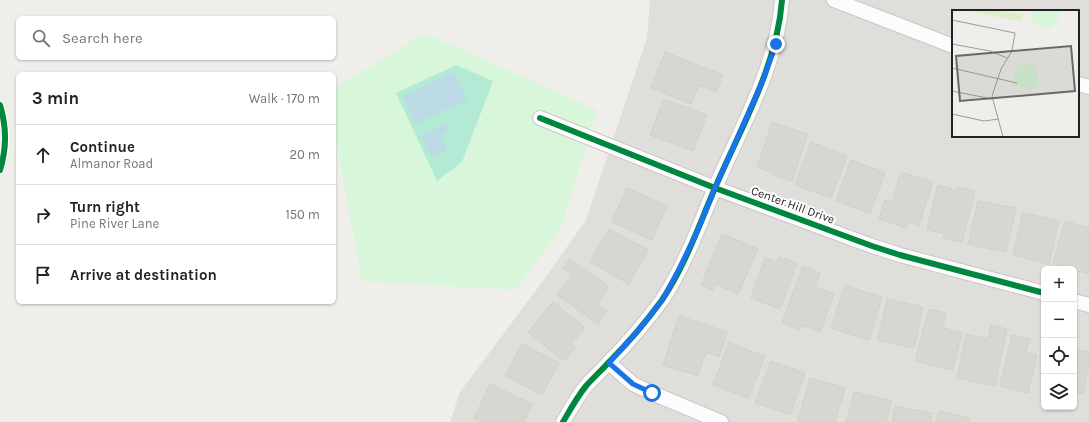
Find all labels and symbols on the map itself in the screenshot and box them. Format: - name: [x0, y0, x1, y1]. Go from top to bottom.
- inset map: [952, 10, 1079, 137]
- route end: [767, 35, 785, 53]
- street label: Center Hill Drive: [749, 183, 837, 227]
- route start: [643, 384, 661, 402]

